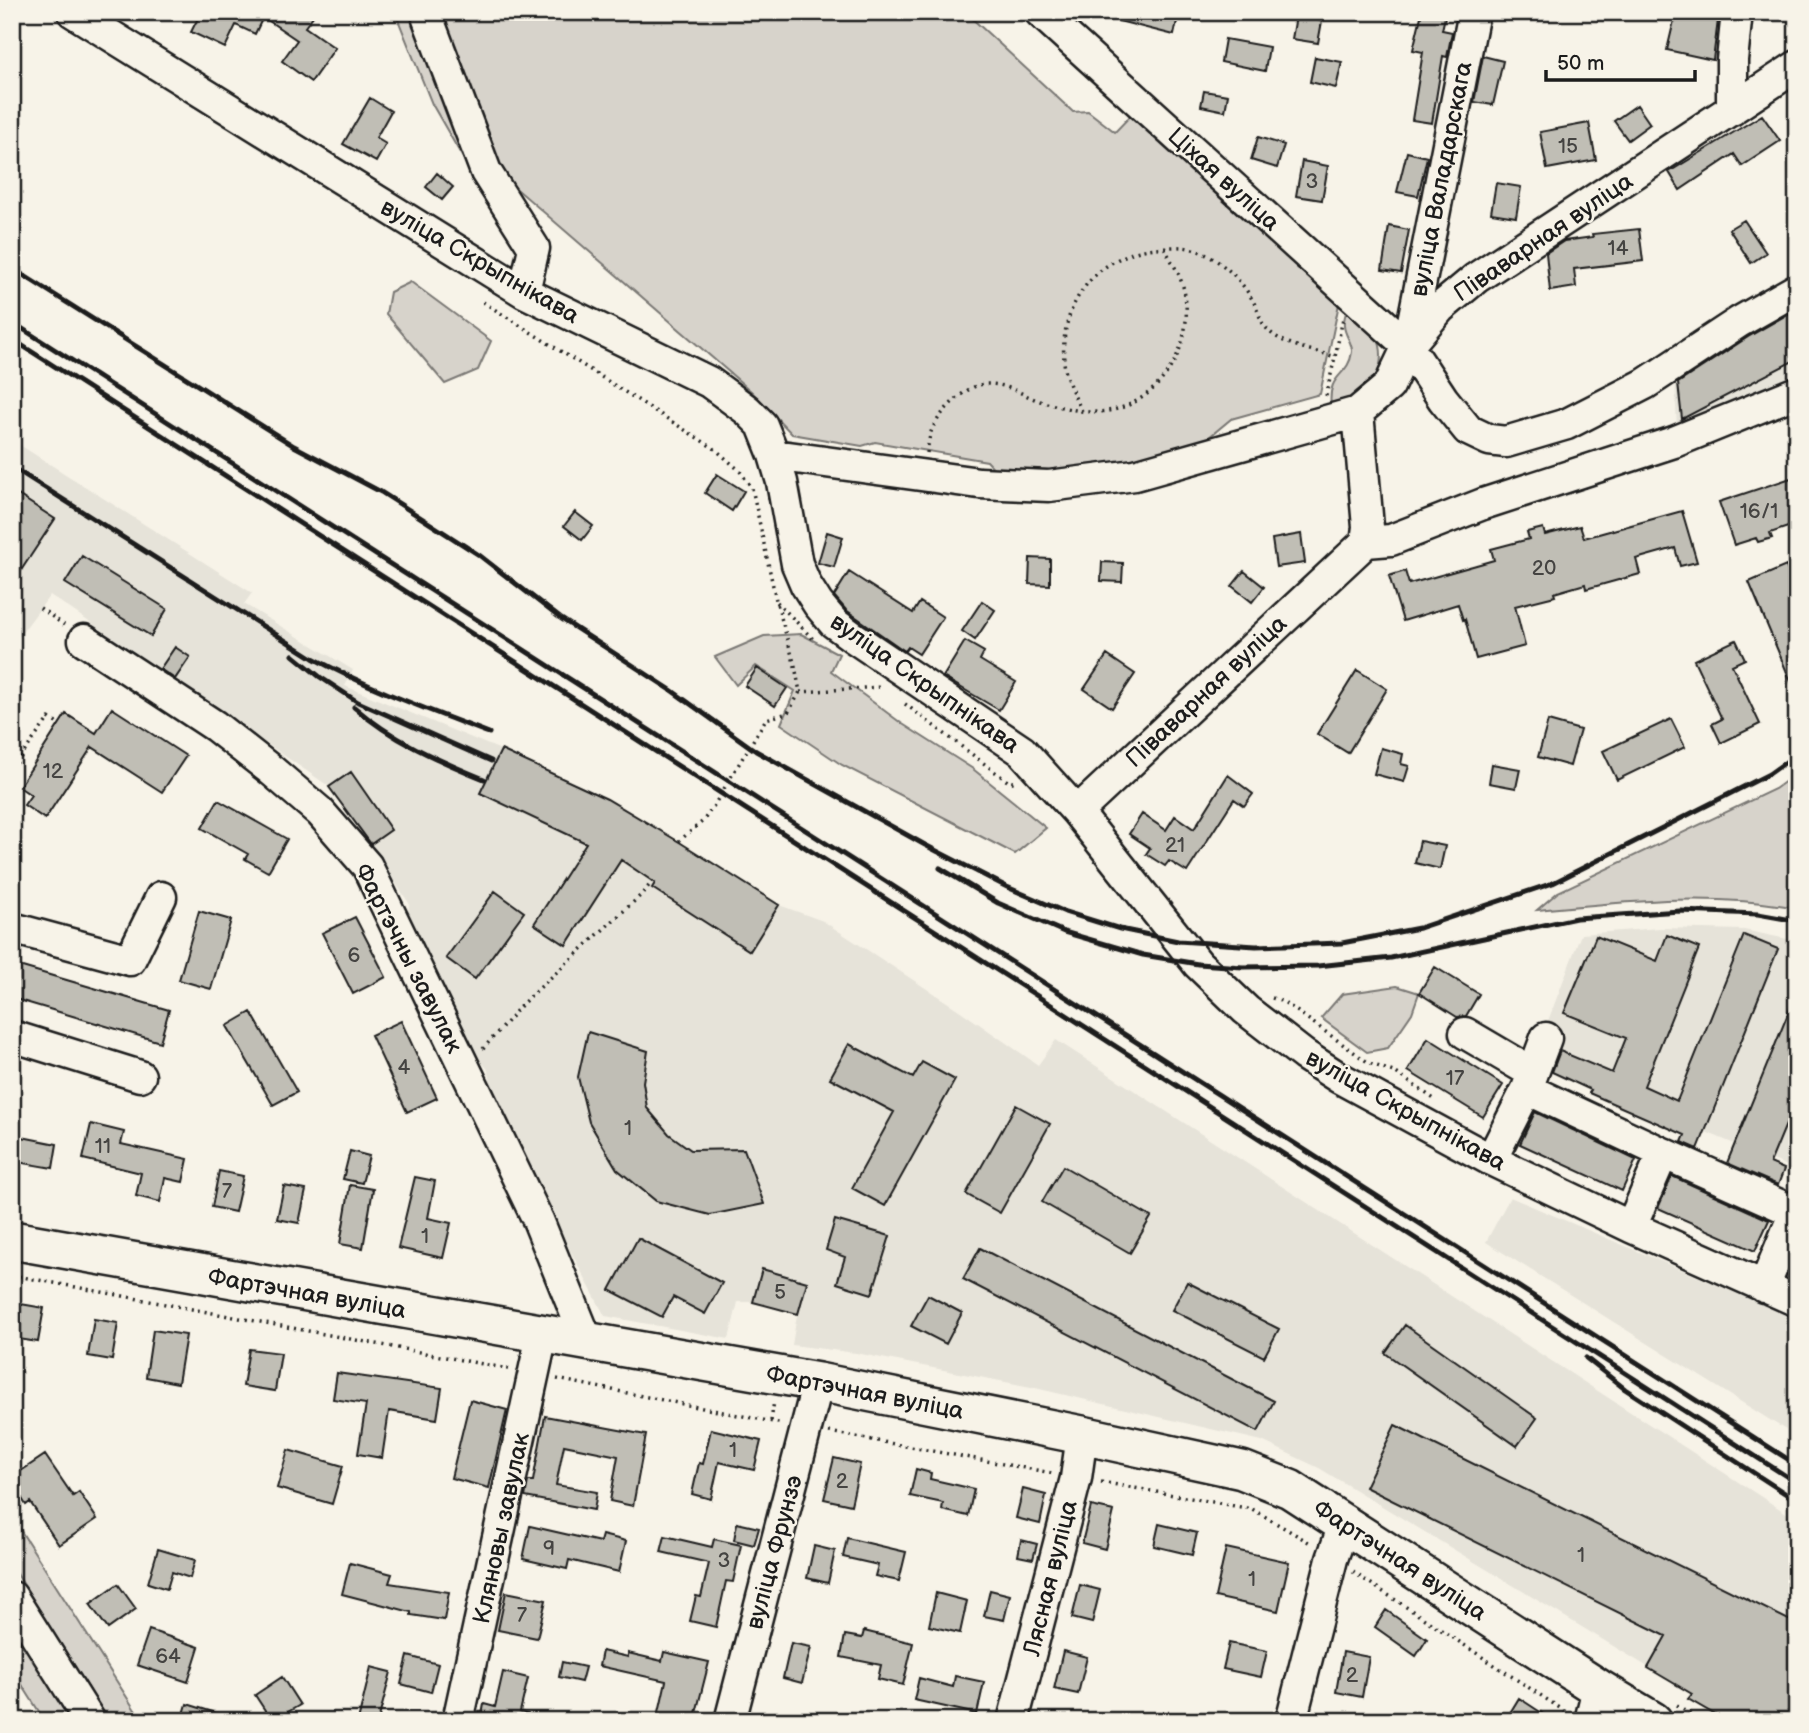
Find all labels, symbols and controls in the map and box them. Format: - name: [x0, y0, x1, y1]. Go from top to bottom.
- scale bar: [1546, 38, 1695, 82]
- text: 50 m: [1557, 51, 1604, 76]
- street label: вуліца Валадарскага: [1404, 59, 1479, 299]
- street label: Ціхая вуліца: [1162, 122, 1286, 237]
- house number: 15: [1558, 134, 1578, 159]
- street label: Піваварная вуліца: [1448, 167, 1638, 308]
- house number: 3: [1306, 169, 1318, 194]
- street label: вуліца Скрыпнікава: [375, 193, 584, 330]
- house number: 14: [1608, 236, 1629, 261]
- house number: 16/1: [1740, 499, 1778, 524]
- house number: 20: [1532, 556, 1556, 581]
- street label: вуліца Скрыпнікава: [824, 607, 1025, 760]
- street label: Піваварная вуліца: [1120, 609, 1293, 774]
- house number: 12: [43, 759, 64, 784]
- house number: 21: [1165, 833, 1185, 858]
- street label: Фартэчны завулак: [348, 859, 469, 1058]
- house number: 6: [348, 943, 361, 968]
- street label: вуліца Скрыпнікава: [1301, 1043, 1511, 1178]
- house number: 4: [398, 1055, 411, 1080]
- house number: 17: [1446, 1066, 1465, 1091]
- house number: 1: [624, 1116, 632, 1141]
- house number: 11: [95, 1134, 111, 1159]
- house number: 7: [222, 1179, 233, 1204]
- house number: 1: [421, 1224, 429, 1249]
- street label: Фартэчная вуліца: [206, 1262, 408, 1325]
- house number: 5: [774, 1280, 786, 1305]
- street label: Фартэчная вуліца: [764, 1359, 966, 1426]
- street label: Кляновы завулак: [467, 1430, 536, 1626]
- house number: 1: [729, 1438, 737, 1463]
- house number: 2: [836, 1469, 849, 1494]
- street label: вуліца Фрунзэ: [740, 1472, 809, 1632]
- street label: Фартэчная вуліца: [1308, 1494, 1492, 1627]
- street label: Лясная вуліца: [1017, 1497, 1084, 1660]
- house number: 9: [543, 1536, 555, 1561]
- house number: 1: [1577, 1543, 1585, 1568]
- house number: 3: [718, 1548, 730, 1573]
- house number: 1: [1248, 1567, 1256, 1592]
- house number: 7: [517, 1603, 528, 1628]
- house number: 64: [155, 1644, 181, 1669]
- house number: 2: [1346, 1663, 1359, 1688]

